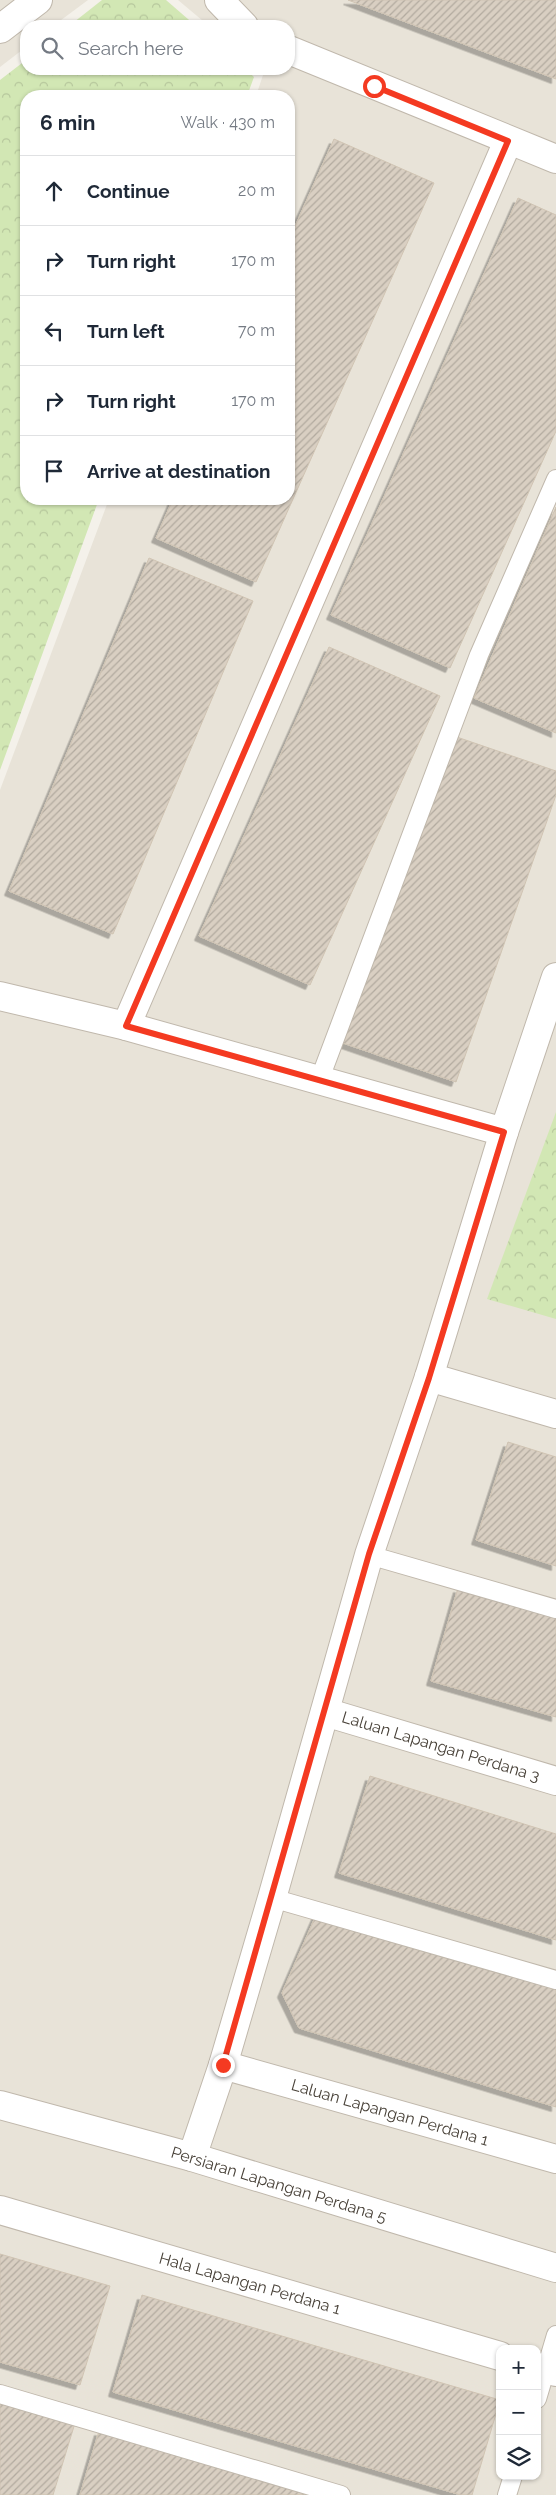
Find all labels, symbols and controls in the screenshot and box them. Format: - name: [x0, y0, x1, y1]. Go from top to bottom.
- search box: [20, 20, 295, 75]
- icon: search: [38, 34, 66, 62]
- text: Search here: [78, 37, 184, 59]
- route start: [363, 75, 386, 98]
- text: 6 min: [40, 110, 95, 135]
- text: Walk · 430 m: [181, 113, 275, 132]
- icon: ahead: [40, 177, 68, 205]
- text: Continue: [87, 180, 170, 202]
- text: 20 m: [238, 181, 275, 200]
- icon: right: [40, 247, 68, 275]
- text: Turn right: [87, 250, 176, 272]
- text: 170 m: [231, 251, 275, 270]
- icon: left: [40, 317, 68, 345]
- text: Turn left: [87, 320, 164, 342]
- text: 70 m: [238, 321, 275, 340]
- icon: right: [40, 387, 68, 415]
- text: Turn right: [87, 390, 176, 412]
- text: 170 m: [231, 391, 275, 410]
- icon: arrive: [40, 457, 68, 485]
- text: Arrive at destination: [87, 460, 271, 482]
- street label: Laluan Lapangan Perdana 3: [340, 1707, 542, 1786]
- route end: [212, 2054, 235, 2077]
- street label: Laluan Lapangan Perdana 1: [289, 2075, 491, 2150]
- street label: Persiaran Lapangan Perdana 5: [169, 2143, 389, 2226]
- street label: Hala Lapangan Perdana 1: [157, 2248, 343, 2319]
- map controls: [496, 2345, 541, 2480]
- button: +: [496, 2345, 541, 2390]
- button: −: [496, 2390, 541, 2435]
- button: layers: [496, 2435, 541, 2480]

